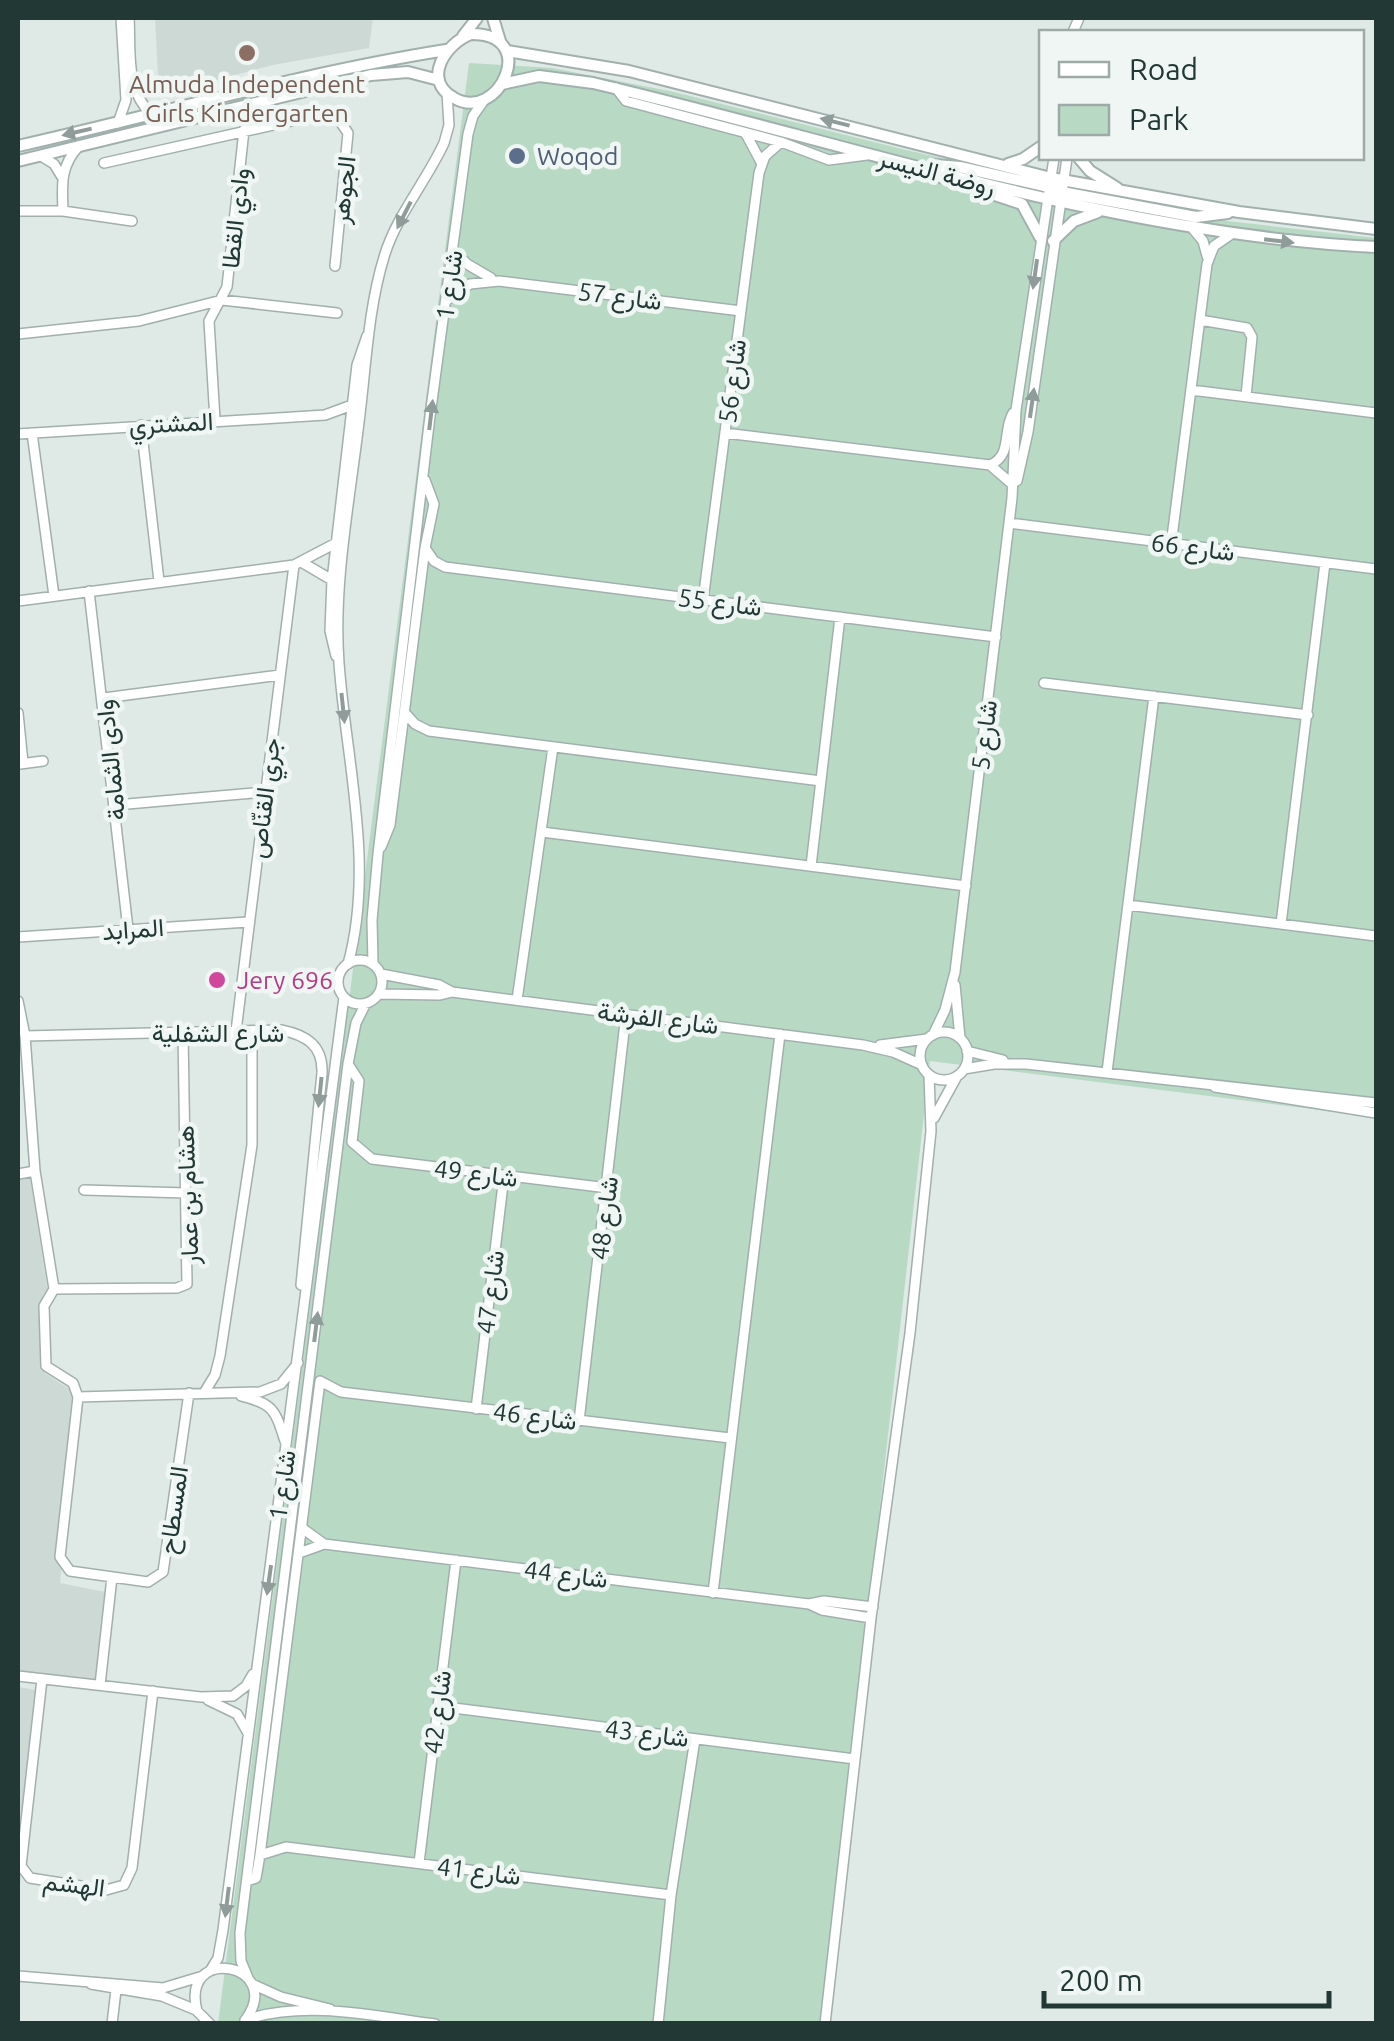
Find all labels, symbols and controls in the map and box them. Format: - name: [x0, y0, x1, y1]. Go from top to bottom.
- legend: [1039, 30, 1364, 160]
- marker: Almuda Independent Girls Kindergarten: [236, 42, 258, 64]
- text: Road: [1129, 52, 1198, 86]
- place label: Almuda Independent Girls Kindergarten: [129, 70, 365, 127]
- text: Park: [1129, 102, 1189, 136]
- one-way arrow: [819, 114, 850, 129]
- one-way arrow: [62, 125, 93, 140]
- place label: Woqod: [537, 142, 618, 170]
- street label: روضة النيسر: [874, 143, 999, 203]
- marker: Woqod: [506, 145, 528, 167]
- street label: الجوهر: [325, 155, 362, 227]
- street label: وادي القطا: [216, 166, 261, 270]
- one-way arrow: [395, 201, 412, 230]
- one-way arrow: [1264, 233, 1296, 249]
- street label: شارع 1: [430, 248, 471, 322]
- one-way arrow: [1027, 259, 1043, 291]
- street label: شارع 57: [576, 277, 664, 318]
- street label: شارع 56: [713, 337, 754, 425]
- one-way arrow: [1024, 386, 1040, 418]
- one-way arrow: [423, 399, 439, 430]
- street label: المشتري: [128, 407, 214, 446]
- street label: شارع 66: [1149, 528, 1237, 569]
- street label: شارع 55: [676, 583, 764, 624]
- one-way arrow: [335, 692, 351, 724]
- street label: وادى الثمامة: [90, 698, 132, 822]
- street label: شارع 5: [966, 698, 1005, 772]
- street label: جري القنّاص: [243, 736, 292, 861]
- street label: المرابد: [101, 913, 165, 947]
- place label: Jery 696: [237, 966, 333, 994]
- marker: Jery 696: [206, 969, 228, 991]
- street label: شارع الفرشة: [595, 997, 720, 1042]
- street label: شارع الشفلية: [152, 1019, 284, 1050]
- one-way arrow: [312, 1077, 328, 1109]
- street label: هشام بن عمار: [171, 1125, 206, 1266]
- street label: شارع 49: [432, 1154, 520, 1195]
- street label: شارع 48: [585, 1174, 626, 1262]
- street label: شارع 47: [471, 1248, 512, 1336]
- one-way arrow: [308, 1311, 324, 1343]
- street label: شارع 46: [491, 1397, 579, 1438]
- street label: شارع 1: [263, 1448, 304, 1522]
- street label: المسطاح: [153, 1464, 196, 1556]
- street label: شارع 44: [522, 1555, 610, 1596]
- one-way arrow: [261, 1564, 277, 1596]
- street label: شارع 42: [418, 1668, 459, 1756]
- street label: شارع 43: [603, 1714, 691, 1755]
- street label: شارع 41: [435, 1852, 523, 1893]
- street label: الهشم: [41, 1866, 107, 1905]
- one-way arrow: [218, 1886, 234, 1918]
- scale bar: [1044, 1946, 1329, 2008]
- text: 200 m: [1059, 1963, 1143, 1997]

